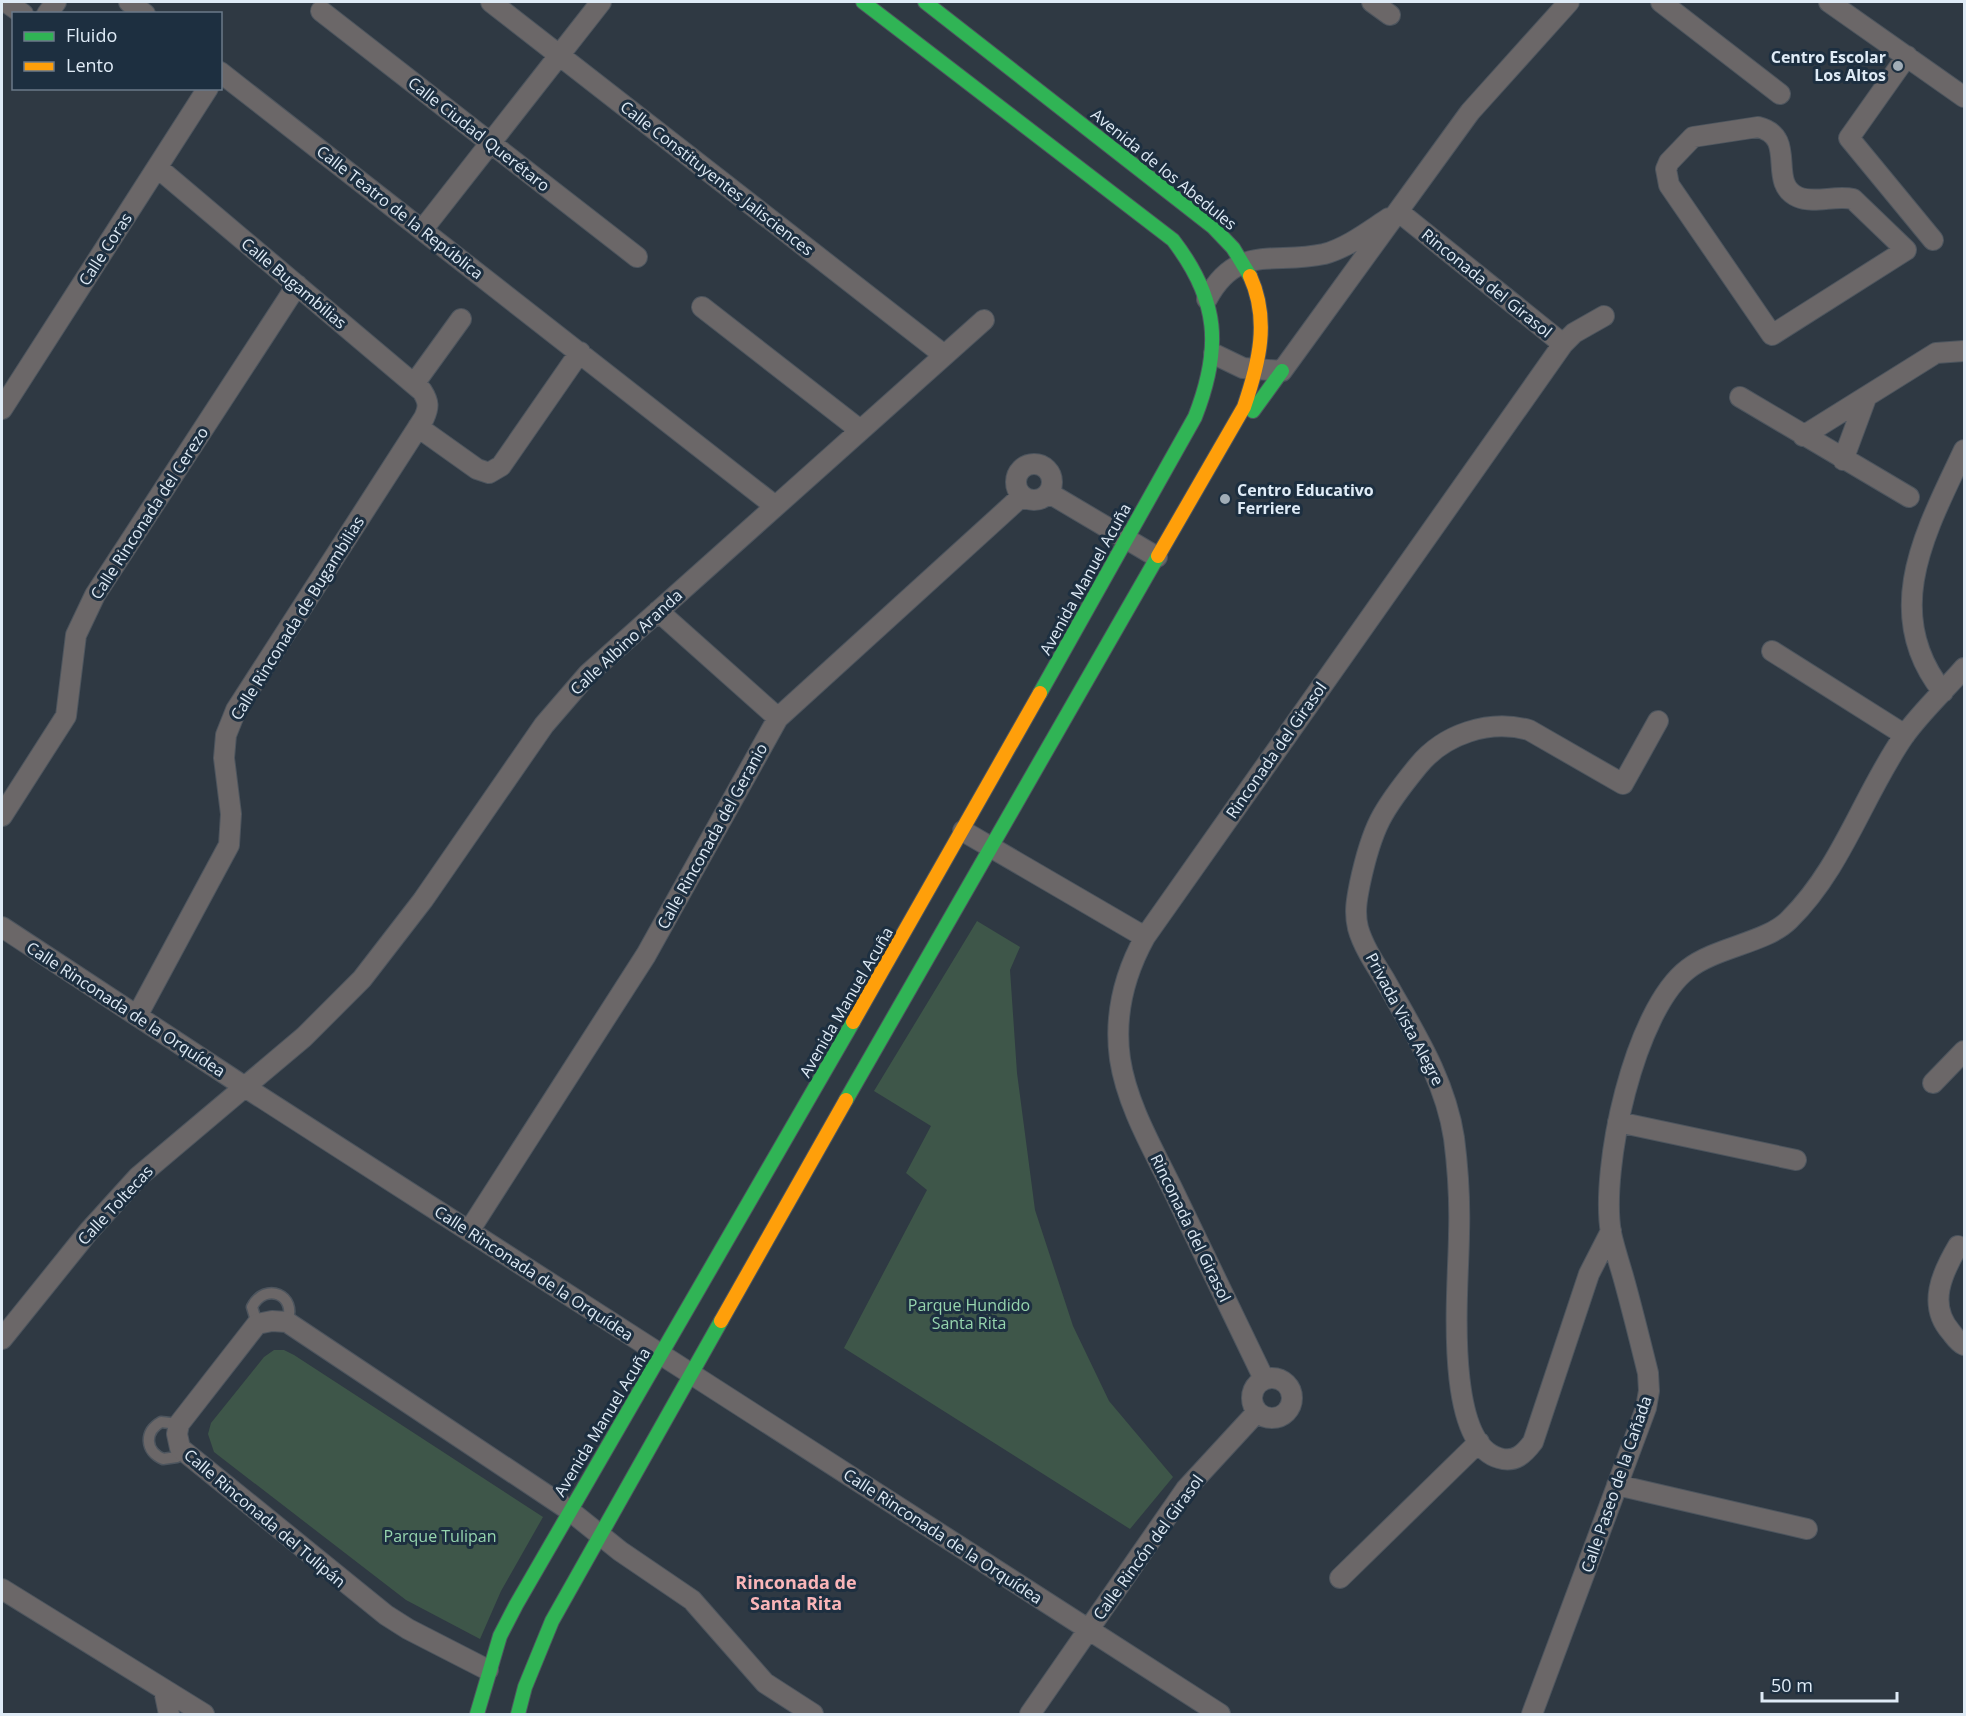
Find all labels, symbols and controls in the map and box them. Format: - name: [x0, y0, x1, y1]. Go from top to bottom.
- legend: [12, 12, 222, 90]
- text: Fluido: [66, 23, 117, 47]
- place label: Centro Escolar Los Altos: [1771, 46, 1886, 86]
- text: Lento: [66, 53, 114, 77]
- marker: Centro Escolar Los Altos: [1891, 59, 1905, 73]
- street label: Calle Ciudad Querétaro: [404, 72, 554, 196]
- street label: Calle Constituyentes Jalisciences: [616, 96, 818, 260]
- street label: Avenida de los Abedules: [1087, 103, 1241, 235]
- street label: Calle Teatro de la República: [312, 140, 488, 284]
- street label: Calle Coras: [73, 208, 137, 290]
- street label: Rinconada del Girasol: [1417, 224, 1557, 342]
- street label: Calle Bugambilias: [237, 232, 351, 334]
- street label: Calle Rinconada del Cerezo: [85, 423, 213, 603]
- place label: Centro Educativo Ferriere: [1237, 479, 1374, 519]
- marker: Centro Educativo Ferriere: [1218, 492, 1232, 506]
- street label: Avenida Manuel Acuña: [1034, 499, 1136, 659]
- street label: Calle Rinconada de Bugambilias: [225, 512, 369, 724]
- street label: Calle Albino Aranda: [565, 584, 687, 700]
- street label: Rinconada del Girasol: [1221, 677, 1331, 823]
- street label: Calle Rinconada del Geranio: [652, 739, 772, 933]
- street label: Avenida Manuel Acuña: [794, 923, 898, 1081]
- street label: Calle Rinconada de la Orquídea: [22, 936, 230, 1082]
- street label: Privada Vista Alegre: [1361, 949, 1449, 1089]
- street label: Rinconada del Girasol: [1146, 1150, 1236, 1306]
- street label: Calle Toltecas: [72, 1160, 158, 1250]
- street label: Calle Rinconada de la Orquídea: [430, 1200, 638, 1346]
- park label: Parque Hundido Santa Rita: [908, 1294, 1030, 1334]
- street label: Avenida Manuel Acuña: [549, 1343, 655, 1501]
- street label: Calle Paseo de la Cañada: [1575, 1393, 1657, 1575]
- street label: Calle Rinconada del Tulipán: [179, 1444, 351, 1592]
- street label: Calle Rinconada de la Orquídea: [839, 1463, 1047, 1609]
- street label: Calle Rincón del Girasol: [1088, 1470, 1208, 1624]
- park label: Parque Tulipan: [384, 1525, 497, 1547]
- district label: Rinconada de Santa Rita: [735, 1570, 857, 1615]
- scale bar: [1762, 1665, 1897, 1703]
- text: 50 m: [1771, 1673, 1813, 1697]

